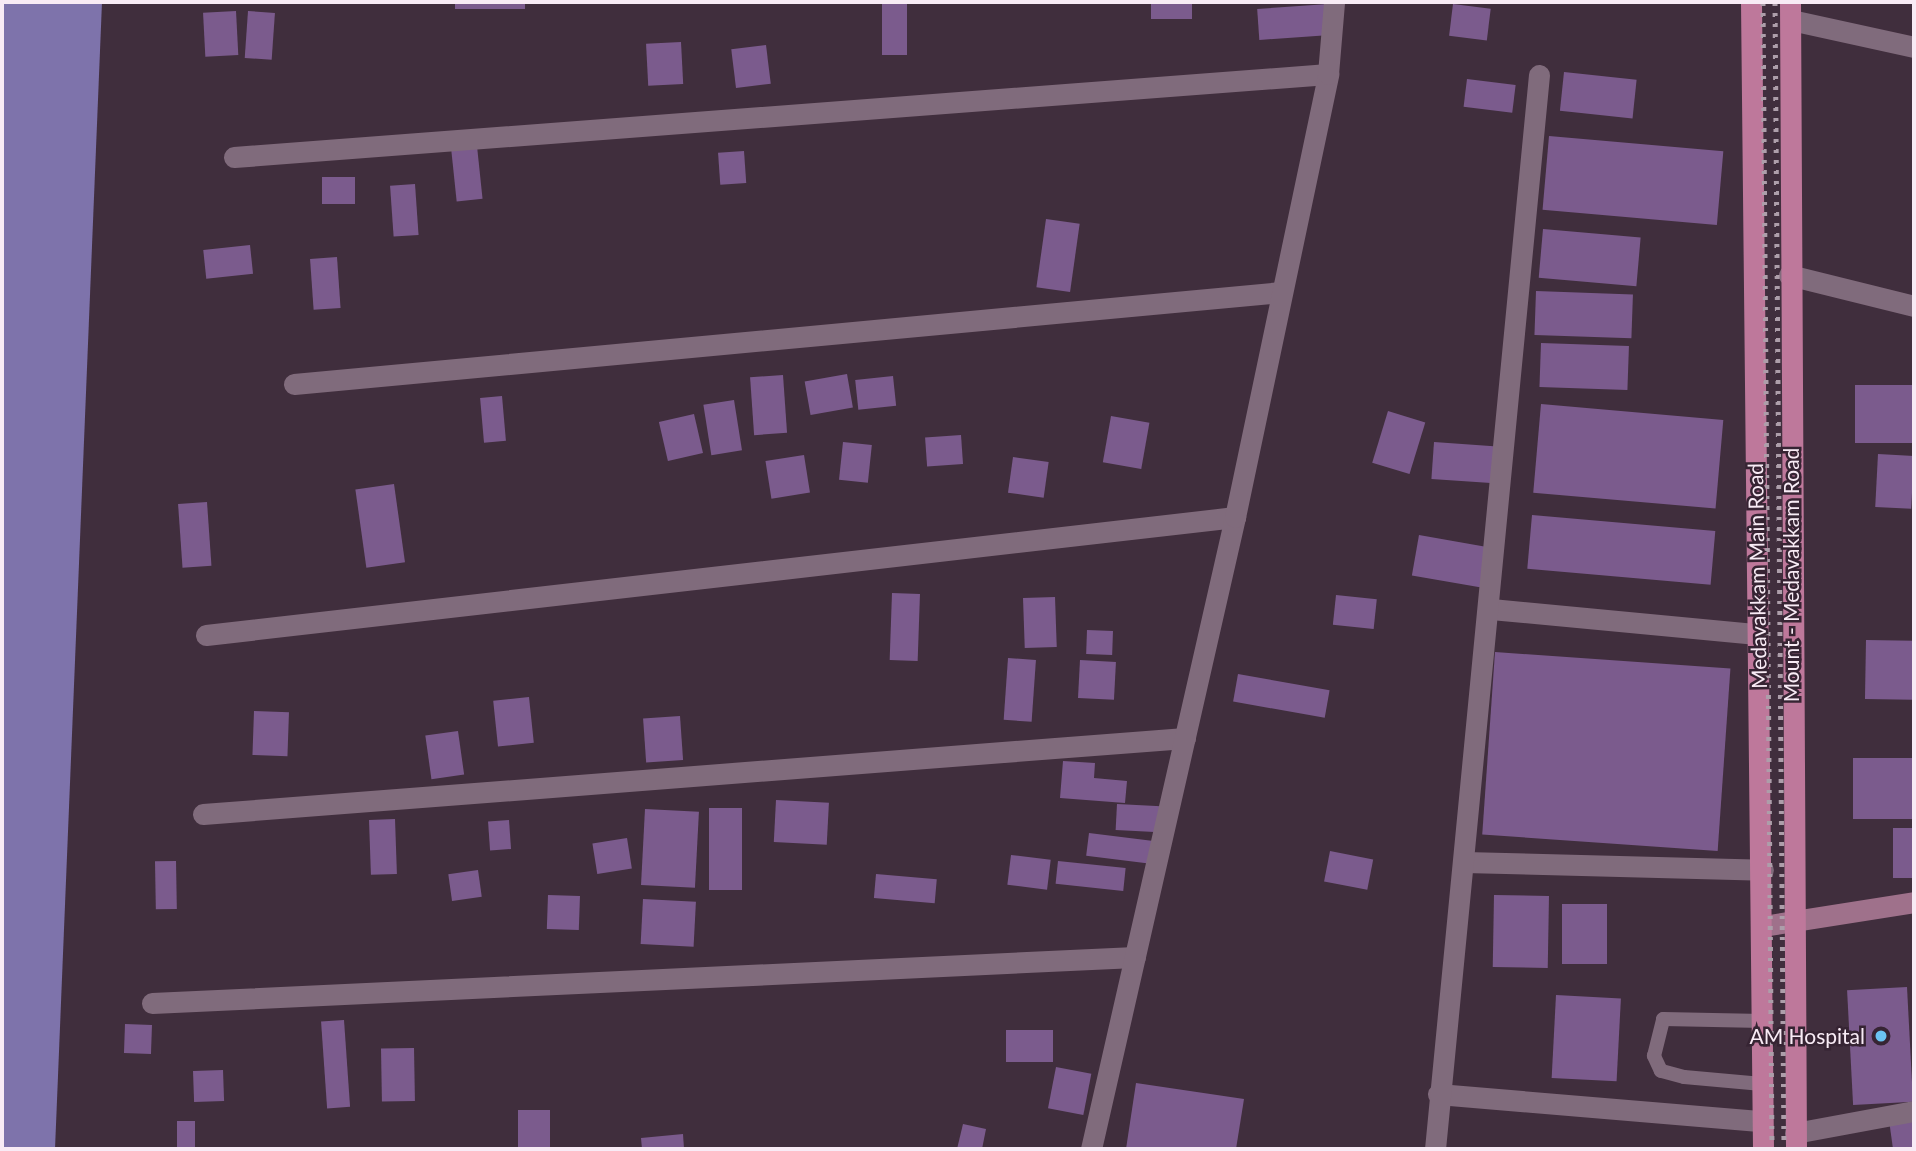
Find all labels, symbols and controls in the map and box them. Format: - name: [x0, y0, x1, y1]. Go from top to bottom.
- street label: Mount - Medavakkam Road: [1778, 448, 1804, 702]
- street label: Medavakkam Main Road: [1742, 463, 1772, 689]
- place label: AM Hospital: [1749, 1023, 1865, 1049]
- marker: AM Hospital: [1871, 1026, 1891, 1046]

